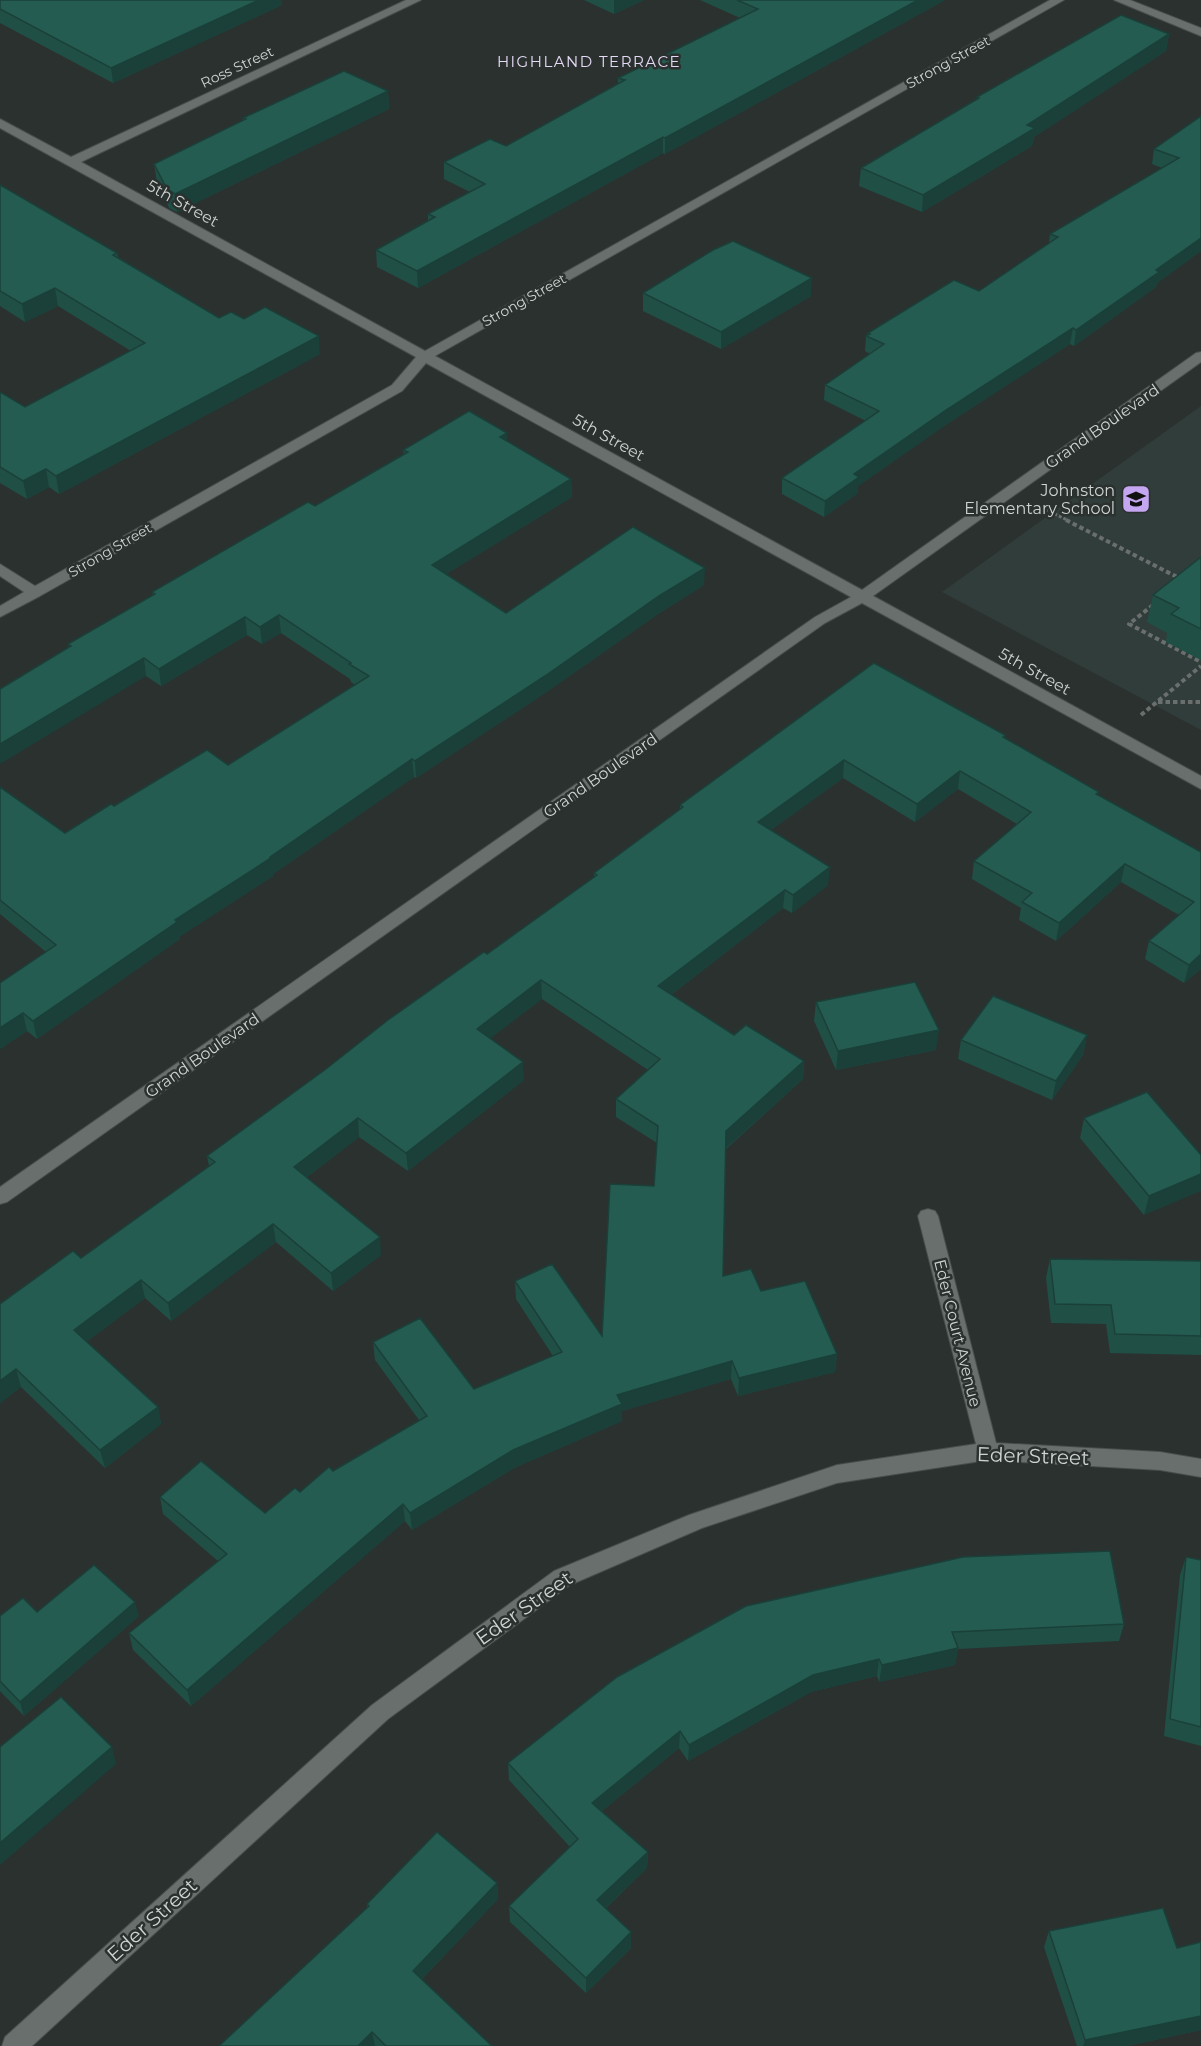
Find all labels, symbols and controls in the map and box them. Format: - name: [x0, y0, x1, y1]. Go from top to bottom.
- street label: Strong Street: [903, 31, 994, 93]
- street label: Ross Street: [198, 42, 277, 92]
- district label: HIGHLAND TERRACE: [497, 52, 681, 71]
- street label: 5th Street: [144, 176, 222, 231]
- street label: Strong Street: [479, 269, 570, 331]
- street label: Grand Boulevard: [1042, 380, 1163, 473]
- street label: 5th Street: [570, 410, 648, 465]
- place label: Johnston Elementary School: [964, 481, 1115, 518]
- school or university icon: Johnston Elementary School: [1120, 483, 1152, 515]
- street label: Strong Street: [65, 519, 155, 581]
- street label: 5th Street: [996, 644, 1074, 699]
- street label: Grand Boulevard: [540, 729, 661, 822]
- street label: Grand Boulevard: [142, 1009, 263, 1102]
- street label: Eder Court Avenue: [930, 1257, 985, 1409]
- street label: Eder Street: [976, 1442, 1090, 1470]
- street label: Eder Street: [471, 1566, 577, 1650]
- street label: Eder Street: [102, 1873, 202, 1967]

